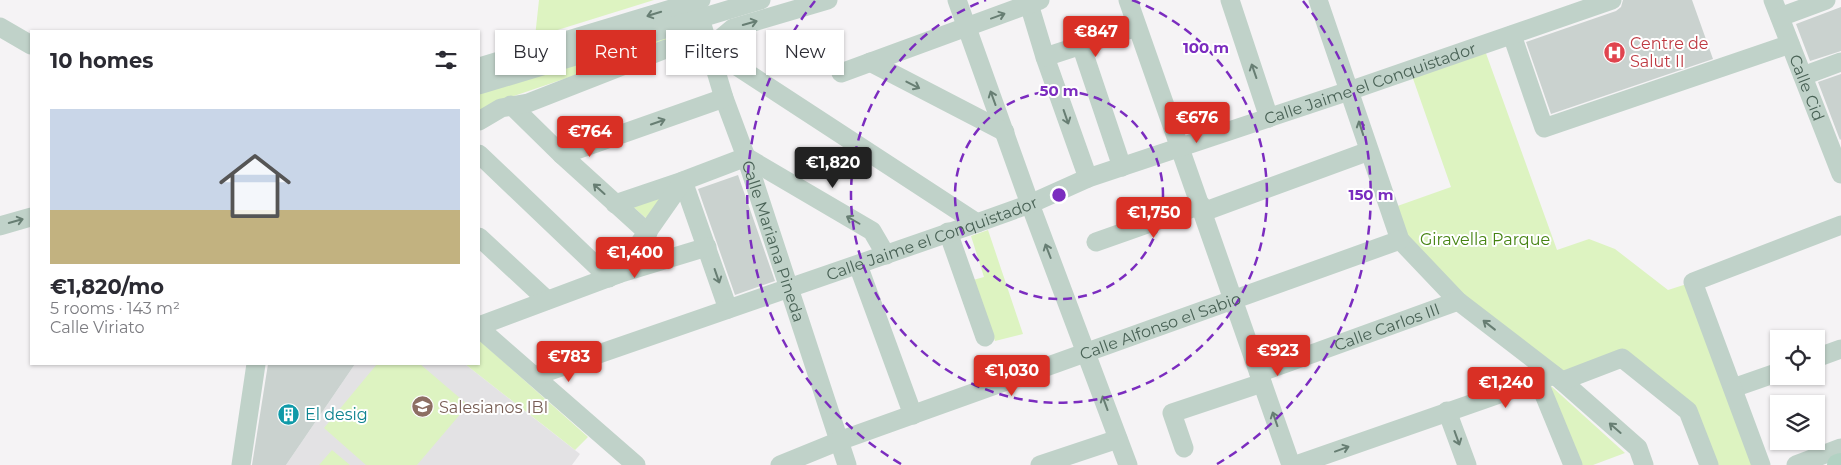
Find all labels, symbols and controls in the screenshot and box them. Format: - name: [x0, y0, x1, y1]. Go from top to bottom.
- one-way arrow: [647, 10, 663, 20]
- one-way arrow: [990, 11, 1005, 20]
- pin: €847: [1066, 15, 1126, 58]
- one-way arrow: [741, 17, 757, 27]
- text: €847: [1074, 22, 1118, 41]
- chip: Buy: [495, 30, 566, 75]
- chip: Rent: [576, 30, 656, 75]
- chip: Filters: [666, 30, 756, 75]
- chip: New: [766, 30, 844, 75]
- place label: Centre de Salut II: [1630, 34, 1709, 71]
- text: 100 m: [1183, 38, 1229, 57]
- street label: Calle Jaime el Conquistador: [1262, 39, 1479, 129]
- hospital icon: Centre de Salut II: [1602, 40, 1626, 64]
- icon: filters: [432, 46, 460, 74]
- text: 10 homes: [50, 48, 153, 73]
- street label: Calle Cid: [1785, 52, 1828, 124]
- one-way arrow: [1249, 64, 1258, 80]
- one-way arrow: [905, 81, 920, 90]
- text: 50 m: [1039, 81, 1079, 100]
- one-way arrow: [988, 91, 997, 106]
- pin: €676: [1167, 102, 1227, 144]
- text: €676: [1176, 108, 1218, 127]
- one-way arrow: [1062, 109, 1071, 124]
- pin: €764: [560, 116, 620, 158]
- one-way arrow: [650, 117, 665, 126]
- one-way arrow: [1356, 121, 1366, 137]
- text: €764: [568, 122, 612, 141]
- icon: home: [210, 141, 300, 231]
- pin: €1,820: [792, 146, 874, 189]
- text: €1,820: [806, 153, 860, 172]
- street label: Calle Mariana Pineda: [738, 158, 808, 325]
- one-way arrow: [592, 183, 605, 195]
- text: 150 m: [1349, 185, 1393, 204]
- centre of rings: [1050, 186, 1068, 204]
- street label: Calle Jaime el Conquistador: [824, 193, 1041, 284]
- pin: €1,750: [1113, 196, 1195, 239]
- text: €1,750: [1127, 203, 1181, 222]
- one-way arrow: [847, 215, 861, 225]
- one-way arrow: [7, 216, 23, 226]
- park label: Giravella Parque: [1420, 230, 1550, 249]
- pin: €1,400: [594, 236, 676, 279]
- text: €1,400: [607, 243, 663, 262]
- one-way arrow: [1043, 243, 1052, 259]
- one-way arrow: [713, 268, 723, 284]
- text: €1,820/mo: [50, 274, 164, 299]
- street label: Calle Alfonso el Sabio: [1077, 289, 1244, 364]
- text: 5 rooms · 143 m²: [50, 299, 180, 318]
- street label: Calle Carlos III: [1332, 299, 1443, 355]
- text: Calle Viriato: [50, 318, 145, 337]
- one-way arrow: [1482, 320, 1496, 330]
- map controls: [1770, 330, 1825, 450]
- button: locate: [1770, 330, 1825, 385]
- pin: €923: [1248, 334, 1308, 377]
- pin: €783: [539, 340, 599, 383]
- text: €923: [1257, 341, 1299, 360]
- text: €783: [548, 347, 590, 366]
- pin: €1,030: [971, 354, 1053, 397]
- text: €1,030: [985, 361, 1039, 380]
- pin: €1,240: [1465, 366, 1547, 409]
- text: €1,240: [1479, 373, 1533, 392]
- school or university icon: Salesianos IBI: [411, 395, 435, 419]
- one-way arrow: [1100, 395, 1109, 411]
- button: layers: [1770, 395, 1825, 450]
- place label: Salesianos IBI: [439, 398, 548, 417]
- building icon: El desig: [277, 402, 301, 426]
- place label: El desig: [305, 405, 368, 424]
- one-way arrow: [1270, 412, 1279, 427]
- one-way arrow: [1608, 422, 1621, 434]
- one-way arrow: [1453, 430, 1462, 445]
- one-way arrow: [1334, 444, 1349, 453]

